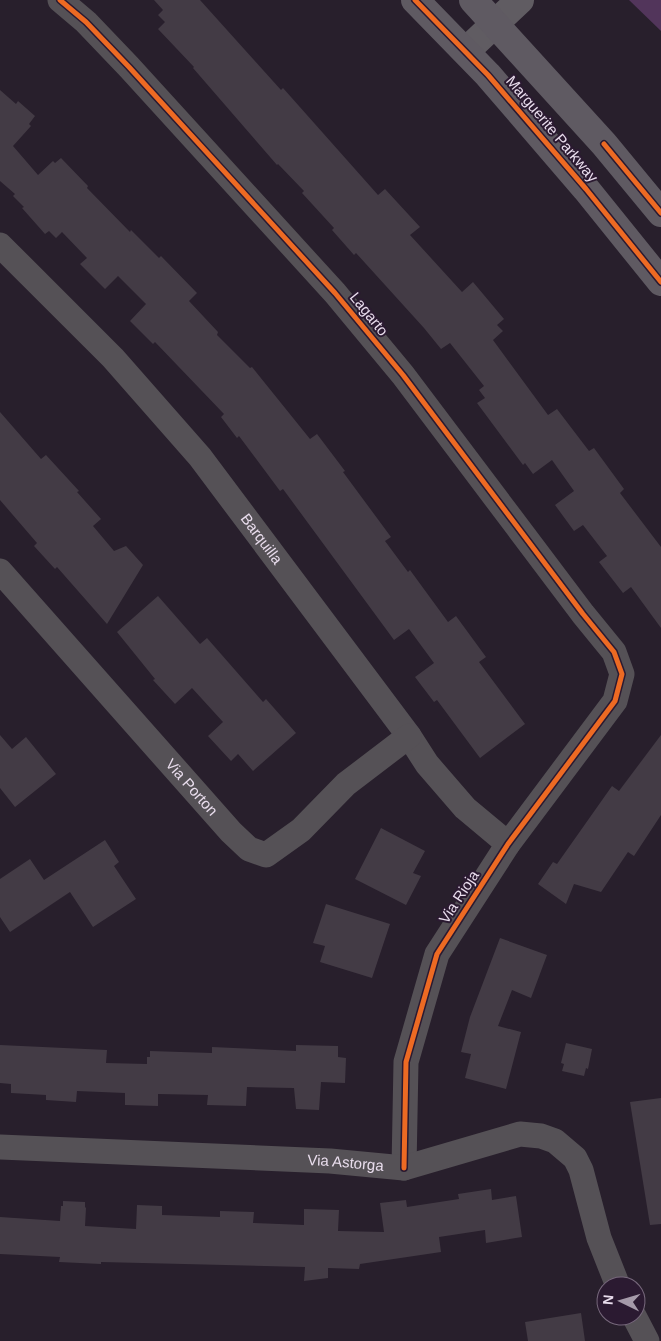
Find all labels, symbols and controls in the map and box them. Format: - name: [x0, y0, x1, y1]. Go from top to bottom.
- street label: Marguerite Parkway: [503, 72, 602, 186]
- street label: Lagarto: [347, 289, 392, 339]
- street label: Barquilla: [237, 510, 287, 568]
- street label: Via Porton: [162, 755, 221, 819]
- street label: Via Rioja: [435, 866, 482, 926]
- street label: Via Astorga: [307, 1151, 385, 1174]
- north arrow: [596, 1276, 646, 1326]
- text: N: [600, 1294, 616, 1306]

